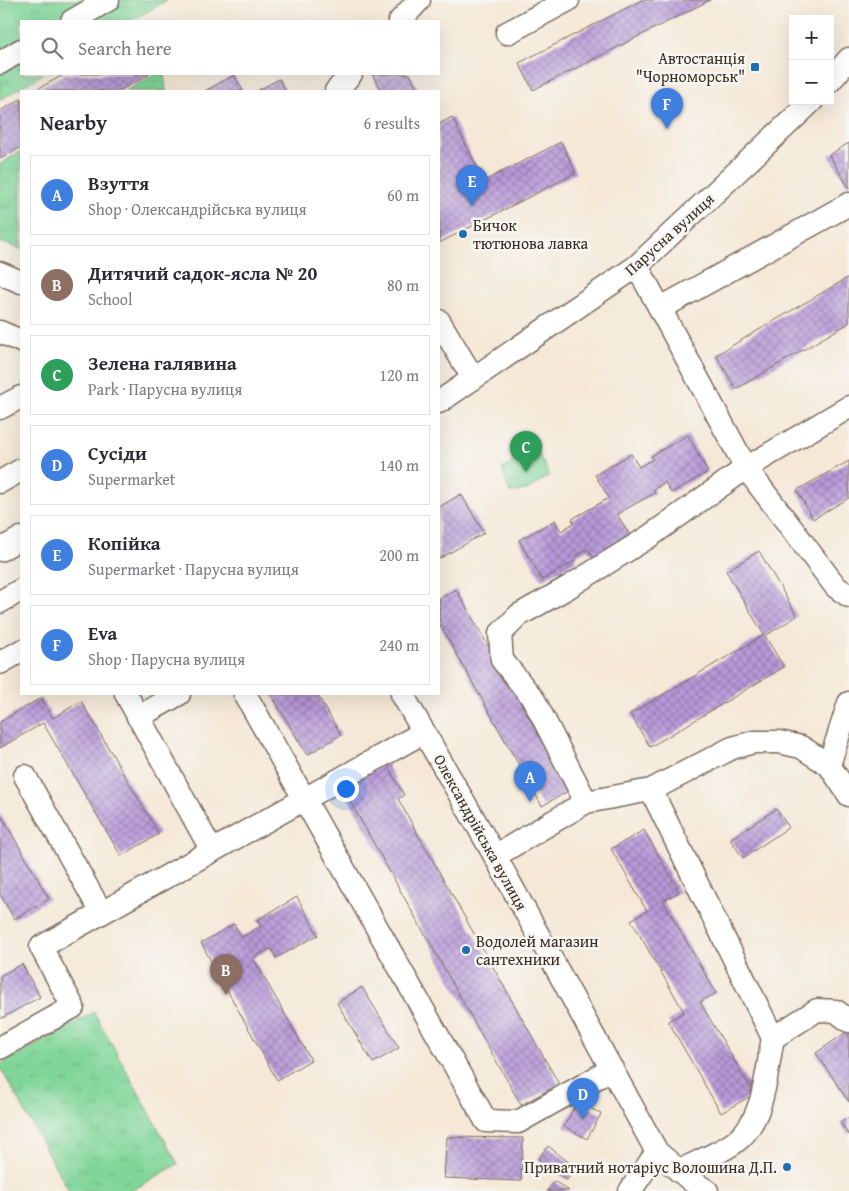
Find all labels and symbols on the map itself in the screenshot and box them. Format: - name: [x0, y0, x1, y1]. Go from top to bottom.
- place label: Автостанція "Чорноморськ": [636, 46, 745, 88]
- marker: Автостанція "Чорноморськ": [749, 61, 761, 73]
- pin: F: [651, 88, 683, 129]
- pin: E: [456, 165, 488, 206]
- street label: Парусна вулиця: [619, 187, 719, 281]
- place label: Бичок тютюнова лавка: [473, 213, 589, 255]
- marker: Бичок тютюнова лавка: [457, 228, 469, 240]
- pin: C: [510, 431, 542, 472]
- street label: Олександрійська вулиця: [428, 749, 534, 915]
- pin: A: [514, 761, 546, 802]
- your location: [333, 776, 359, 802]
- place label: Водолей магазин сантехники: [476, 929, 599, 971]
- marker: Водолей магазин сантехники: [460, 944, 472, 956]
- pin: B: [210, 954, 242, 995]
- pin: D: [567, 1078, 599, 1119]
- place label: Приватний нотаріус Волошина Д.П.: [524, 1155, 777, 1179]
- marker: Приватний нотаріус Волошина Д.П.: [781, 1161, 793, 1173]

